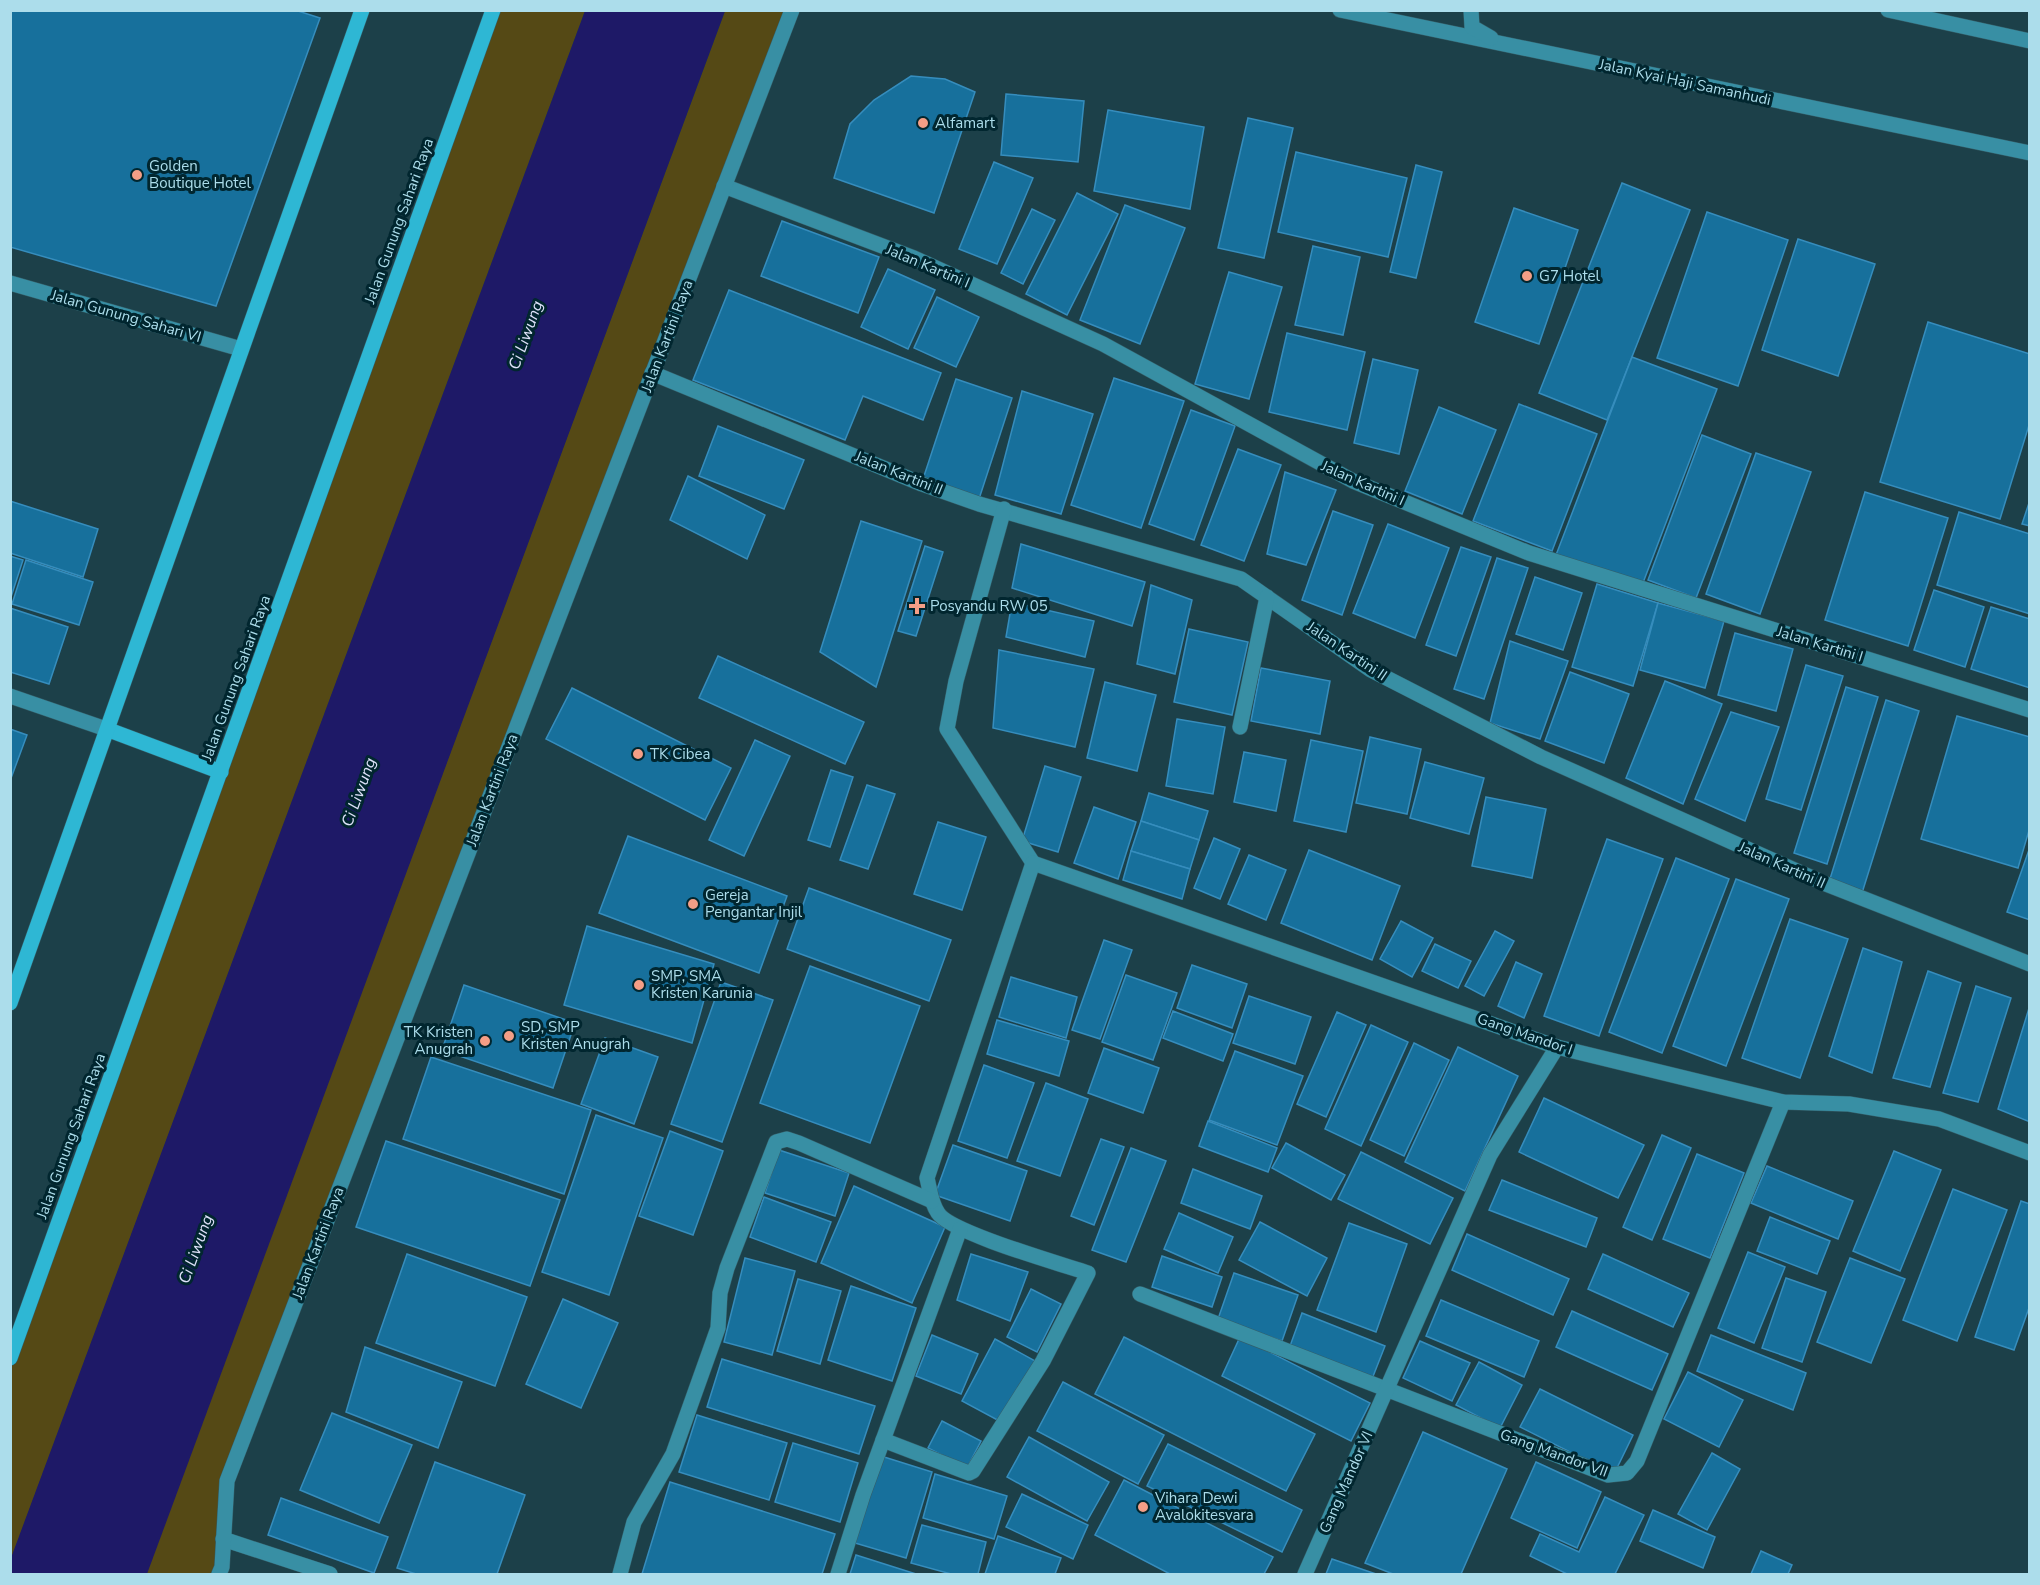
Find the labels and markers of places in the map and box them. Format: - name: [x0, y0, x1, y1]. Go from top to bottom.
- place label: Alfamart: [935, 113, 996, 133]
- marker: Alfamart: [916, 116, 930, 130]
- place label: Golden Boutique Hotel: [149, 156, 251, 193]
- marker: Golden Boutique Hotel: [130, 168, 144, 182]
- place label: G7 Hotel: [1539, 266, 1601, 286]
- marker: G7 Hotel: [1520, 269, 1534, 283]
- place label: Posyandu RW 05: [930, 596, 1048, 616]
- marker: Posyandu RW 05: [908, 597, 926, 615]
- place label: TK Cibea: [650, 744, 711, 764]
- marker: TK Cibea: [631, 747, 645, 761]
- place label: Gereja Pengantar Injil: [705, 885, 803, 922]
- marker: Gereja Pengantar Injil: [686, 897, 700, 911]
- place label: SMP, SMA Kristen Karunia: [651, 966, 753, 1003]
- marker: SMP, SMA Kristen Karunia: [632, 978, 646, 992]
- place label: SD, SMP Kristen Anugrah: [521, 1017, 630, 1054]
- place label: TK Kristen Anugrah: [404, 1022, 473, 1059]
- marker: SD, SMP Kristen Anugrah: [502, 1029, 516, 1043]
- marker: TK Kristen Anugrah: [478, 1034, 492, 1048]
- place label: Vihara Dewi Avalokitesvara: [1154, 1488, 1254, 1525]
- marker: Vihara Dewi Avalokitesvara: [1136, 1500, 1150, 1514]

